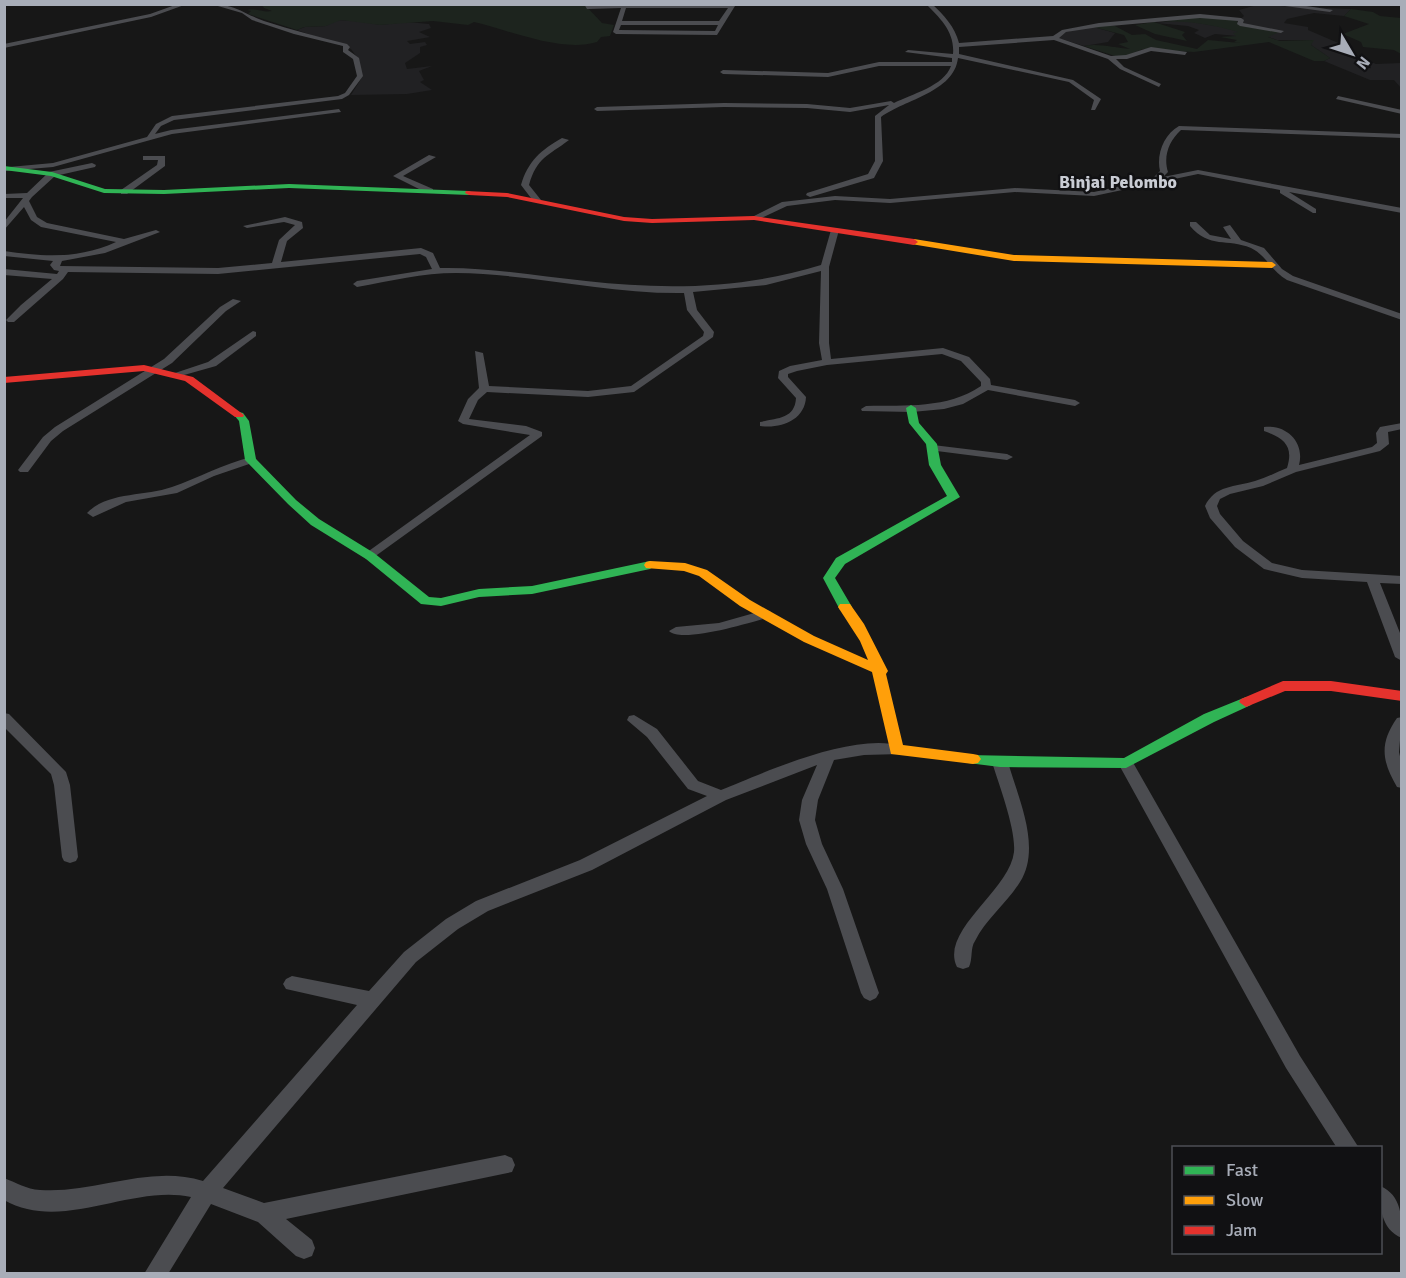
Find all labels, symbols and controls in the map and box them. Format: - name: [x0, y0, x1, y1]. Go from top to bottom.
- north arrow: [1322, 24, 1382, 84]
- text: N: [1352, 52, 1374, 73]
- district label: Binjai Pelombo: [1059, 171, 1177, 193]
- legend: [1172, 1146, 1382, 1254]
- text: Fast: [1226, 1159, 1258, 1181]
- text: Slow: [1226, 1189, 1263, 1211]
- text: Jam: [1226, 1219, 1257, 1241]

